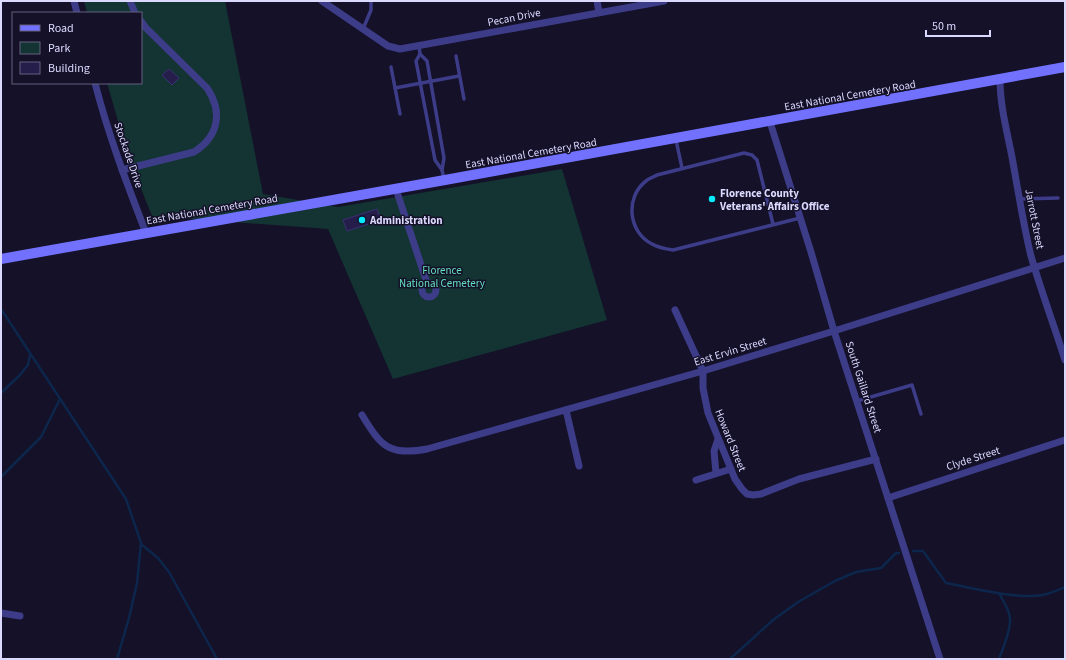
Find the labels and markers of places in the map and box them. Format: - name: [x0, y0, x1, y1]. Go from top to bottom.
- place label: Florence County Veterans' Affairs Office: [719, 186, 830, 214]
- marker: Florence County Veterans' Affairs Office: [707, 194, 717, 204]
- place label: Administration: [369, 213, 443, 228]
- marker: Administration: [357, 215, 367, 225]

